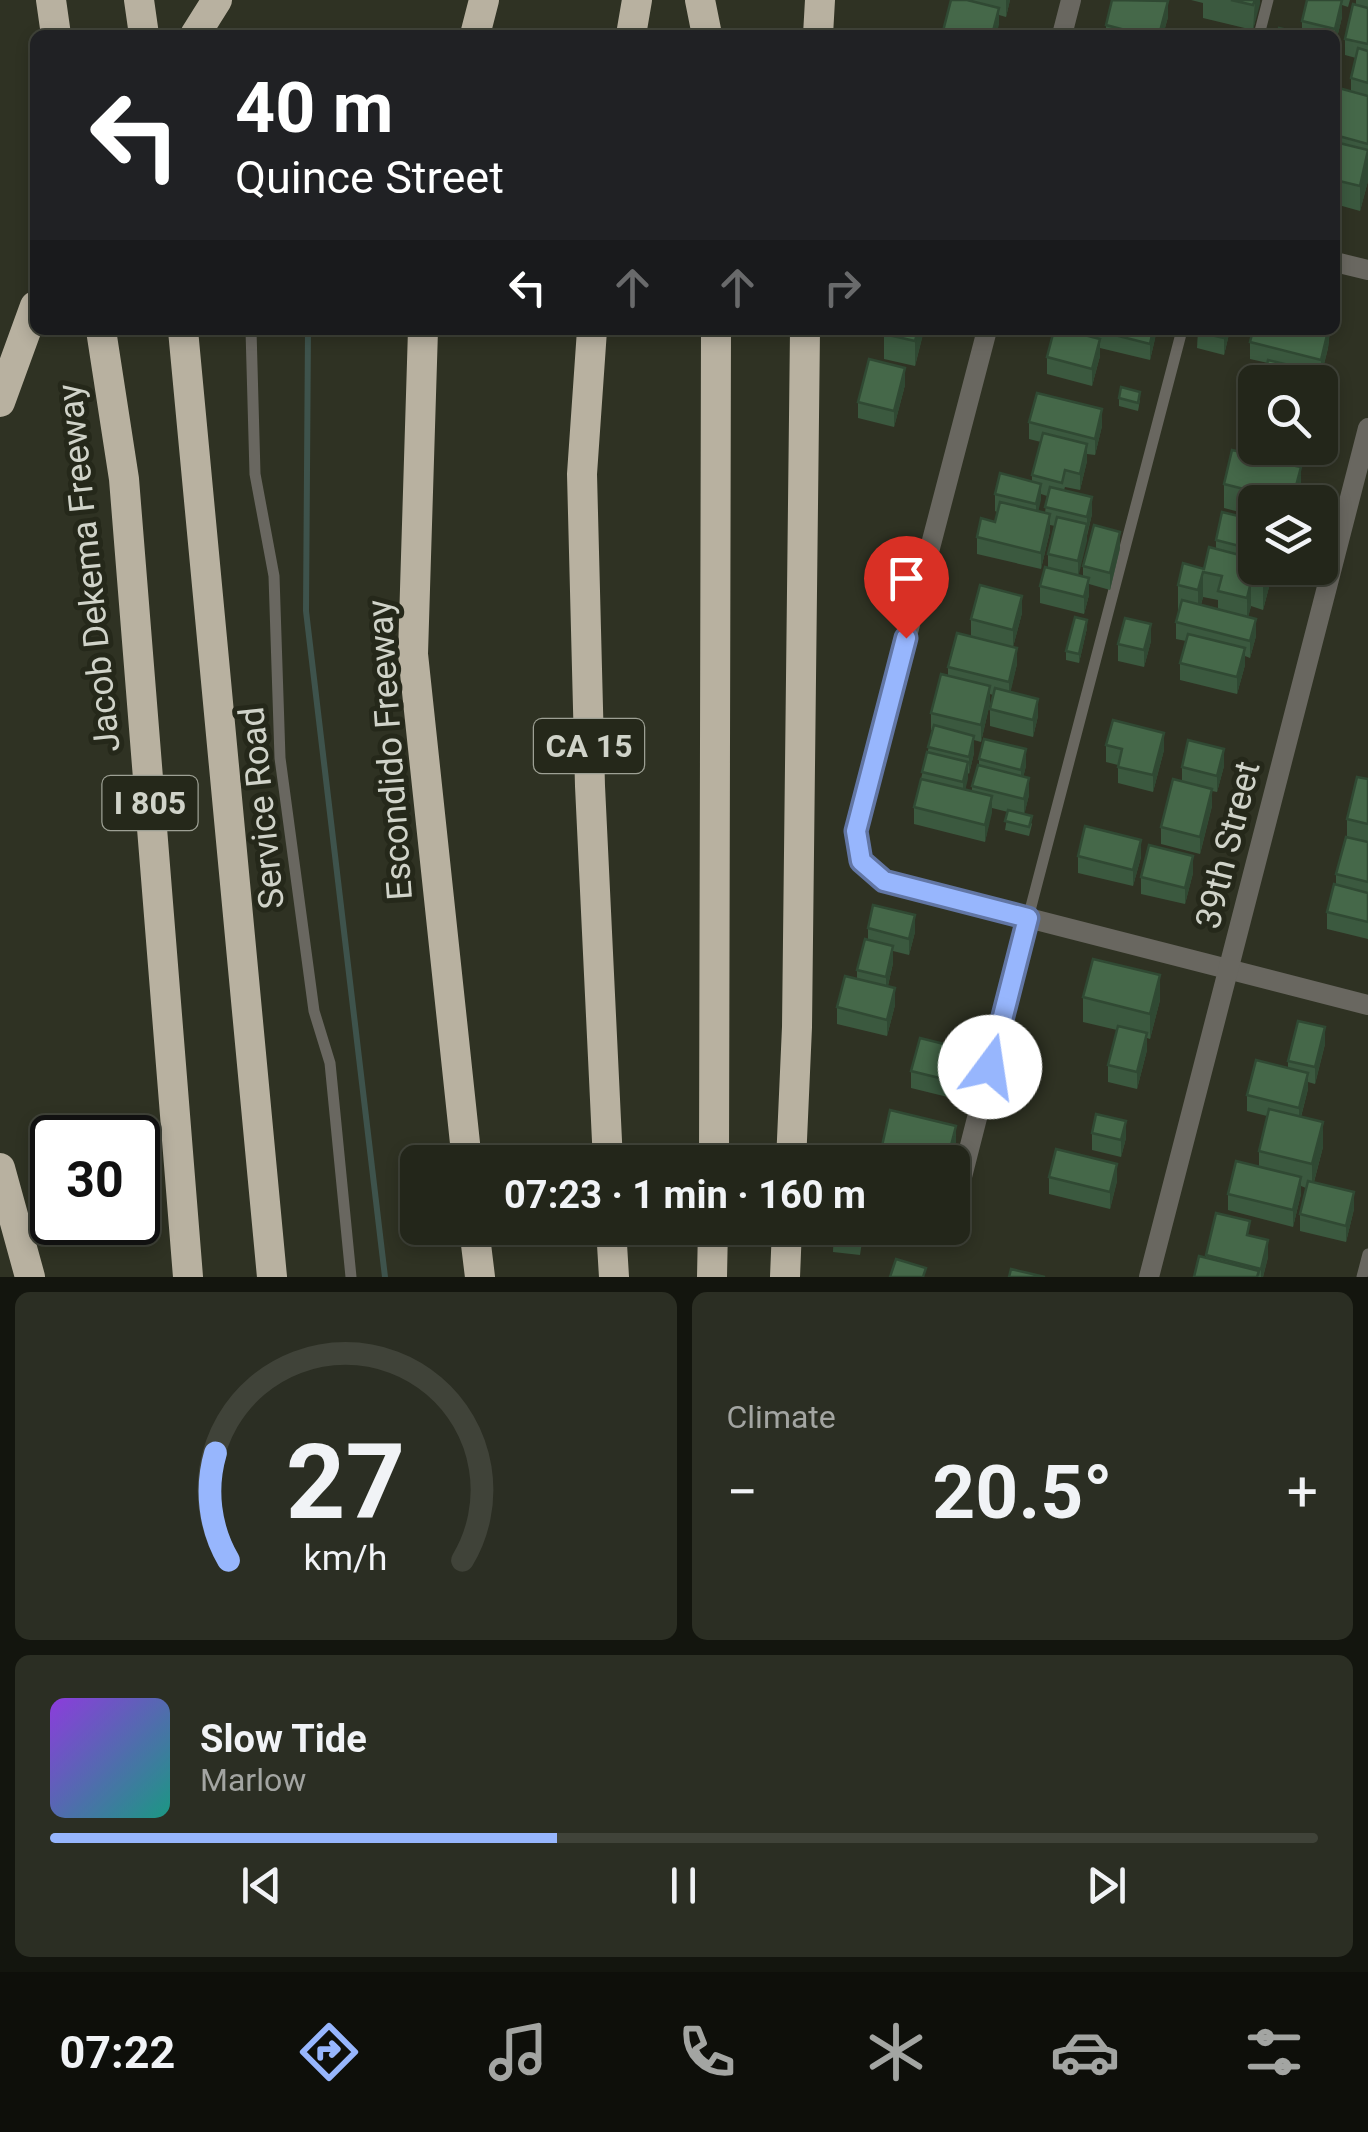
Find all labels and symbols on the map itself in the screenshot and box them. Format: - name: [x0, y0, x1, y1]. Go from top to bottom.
- street label: Jacob Dekema Freeway: [49, 381, 129, 754]
- pin: [864, 536, 949, 639]
- street label: Escondido Freeway: [359, 598, 421, 902]
- street label: Service Road: [231, 705, 293, 911]
- road number: CA 15: [534, 719, 644, 773]
- street label: 39th Street: [1187, 757, 1269, 933]
- road number: I 805: [102, 776, 198, 830]
- position arrow: [938, 1015, 1042, 1119]
- speed limit sign: 30: [30, 1115, 160, 1245]

